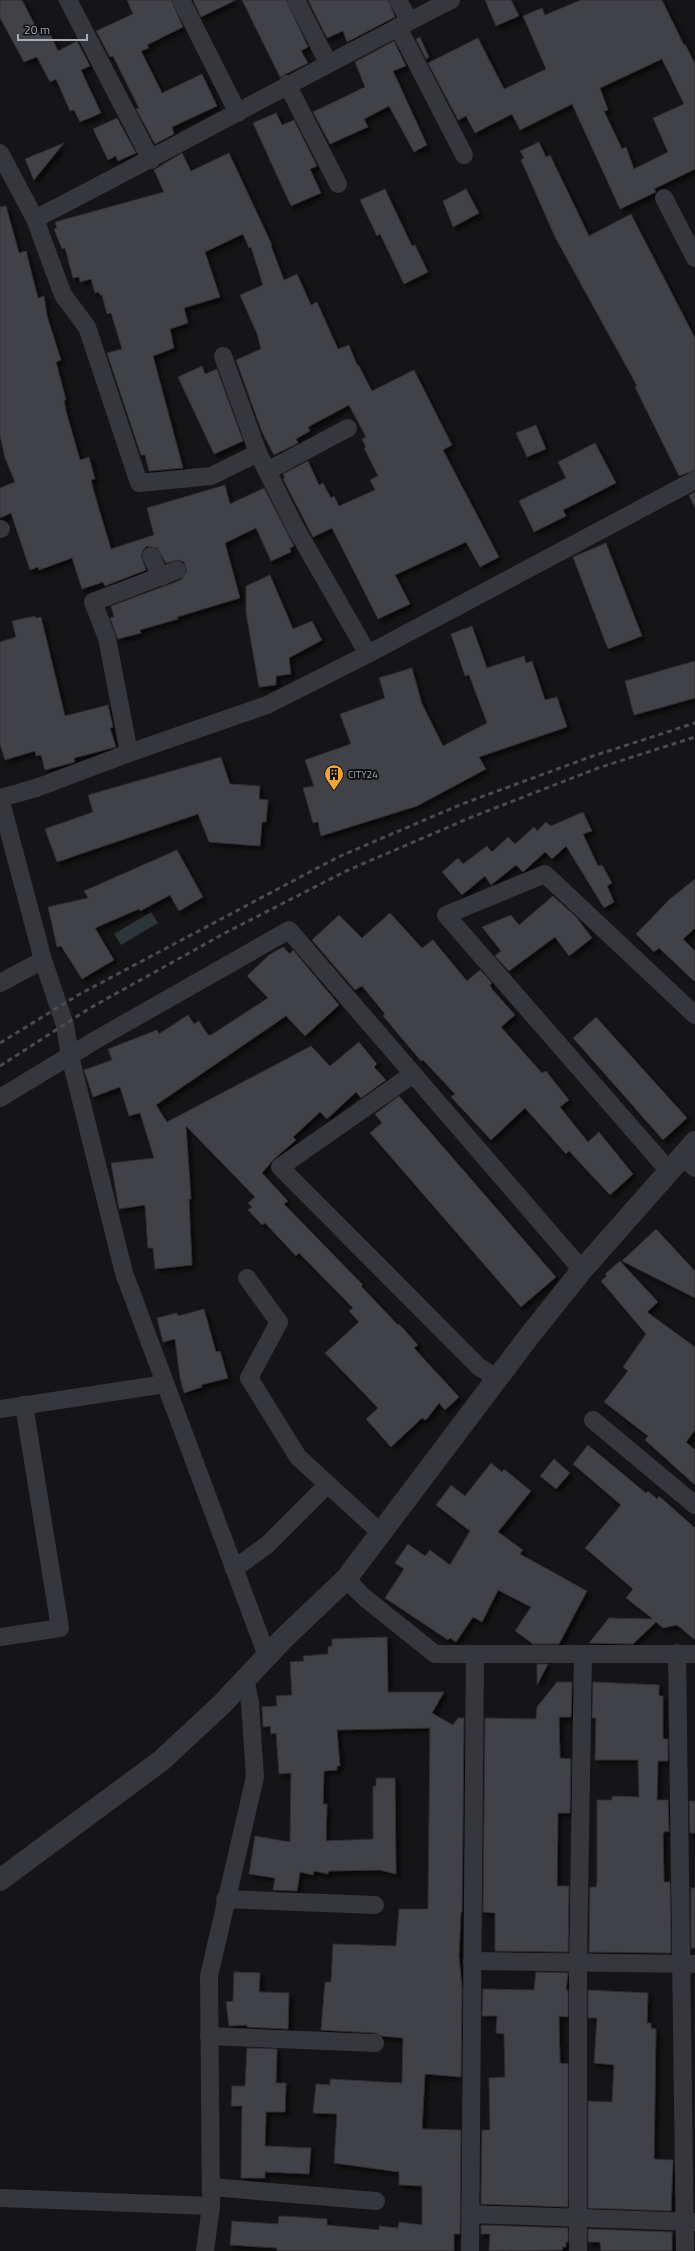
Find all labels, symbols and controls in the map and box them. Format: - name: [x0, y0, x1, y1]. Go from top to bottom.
- scale bar: [18, 16, 87, 42]
- text: 20 m: [24, 20, 50, 39]
- building icon: CITY24: [323, 763, 345, 791]
- place label: CITY24: [348, 767, 378, 782]

